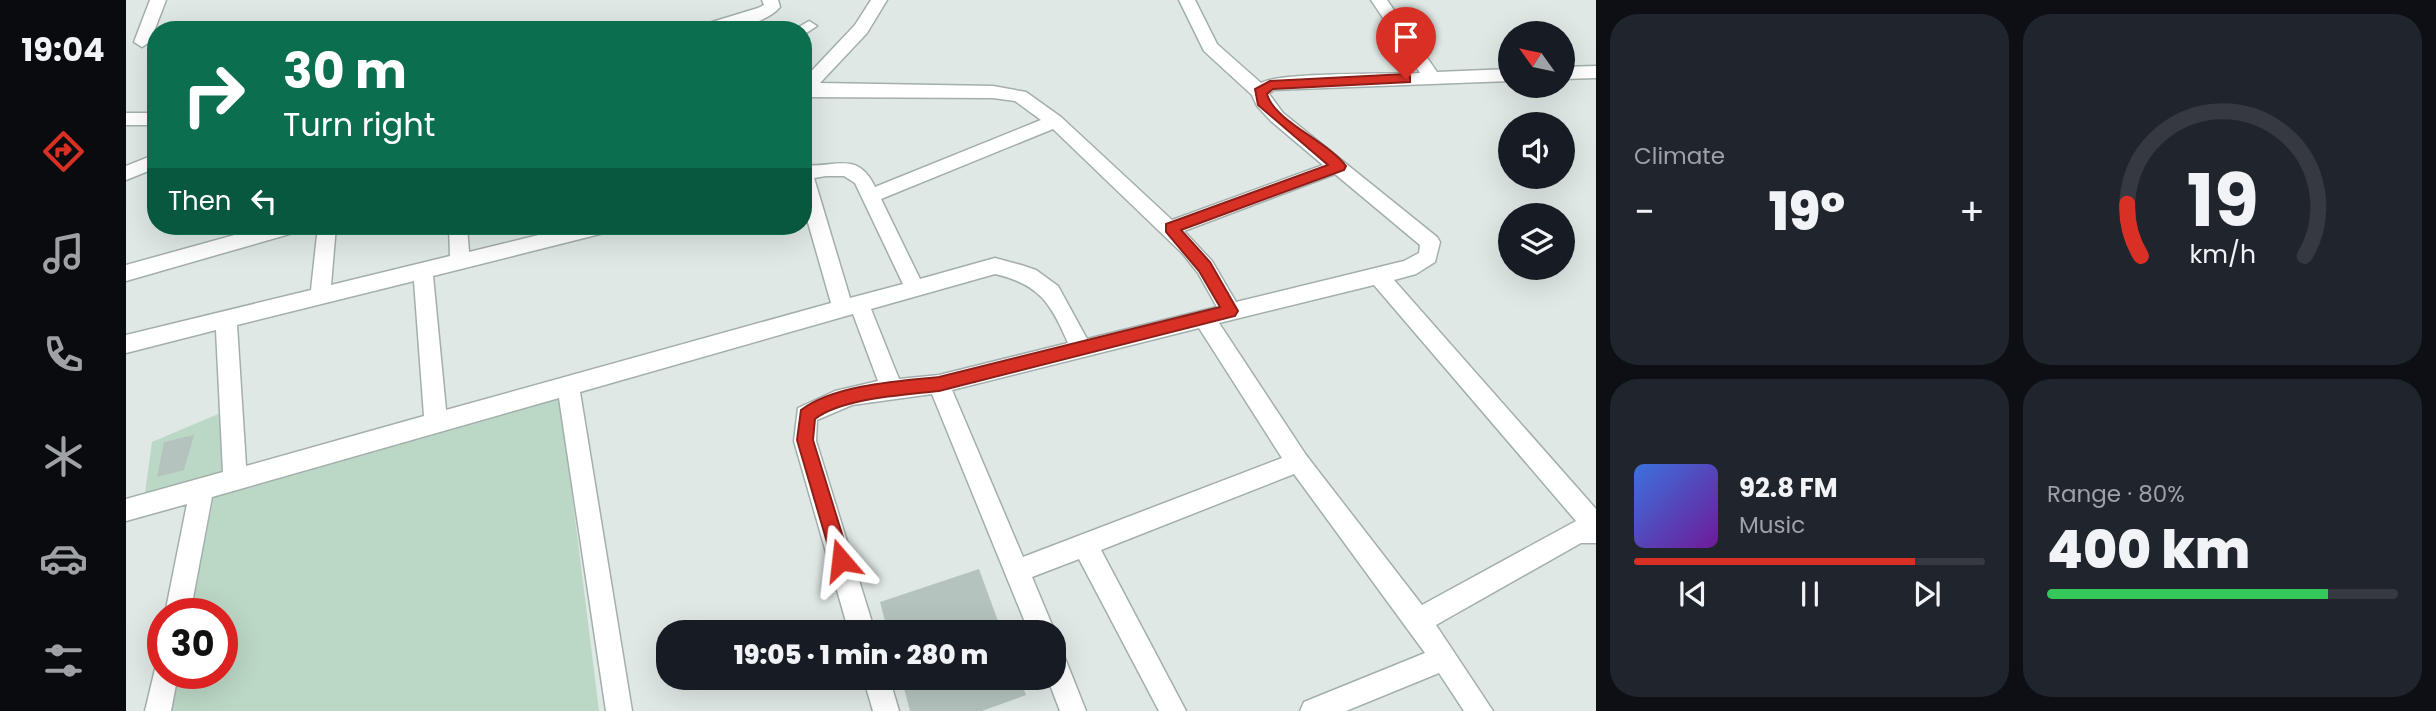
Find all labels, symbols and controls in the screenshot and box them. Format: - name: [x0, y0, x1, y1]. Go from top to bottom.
- pin: [1376, 7, 1436, 79]
- icon: arrive: [1387, 18, 1425, 56]
- north arrow: [1498, 21, 1575, 98]
- map controls: [1498, 21, 1575, 280]
- text: 19:04: [21, 27, 105, 72]
- text: 30 m: [283, 37, 407, 105]
- icon: right: [168, 49, 259, 140]
- text: Turn right: [283, 102, 435, 147]
- button: sound: [1498, 112, 1575, 189]
- icon: directions: [39, 127, 88, 176]
- text: Climate: [1634, 140, 1725, 172]
- text: 19: [2186, 150, 2259, 251]
- text: 19°: [1769, 175, 1845, 248]
- icon: left: [245, 182, 283, 220]
- text: Then: [168, 183, 231, 219]
- text: −: [1634, 185, 1655, 238]
- text: +: [1959, 185, 1985, 238]
- button: layers: [1498, 203, 1575, 280]
- icon: music: [39, 229, 88, 278]
- text: km/h: [2189, 236, 2256, 271]
- icon: phone: [39, 330, 88, 379]
- icon: climate: [39, 432, 88, 481]
- text: 92.8 FM: [1739, 470, 1838, 506]
- text: Range · 80%: [2047, 478, 2185, 510]
- text: Music: [1739, 509, 1805, 541]
- text: 400 km: [2047, 513, 2250, 586]
- position arrow: [804, 523, 878, 597]
- icon: car: [39, 534, 88, 583]
- icon: previous: [1674, 575, 1712, 613]
- icon: pause: [1791, 575, 1829, 613]
- icon: next: [1908, 575, 1946, 613]
- speed limit sign: 30: [147, 598, 238, 689]
- icon: filters: [39, 636, 88, 685]
- text: 19:05 · 1 min · 280 m: [734, 637, 988, 673]

